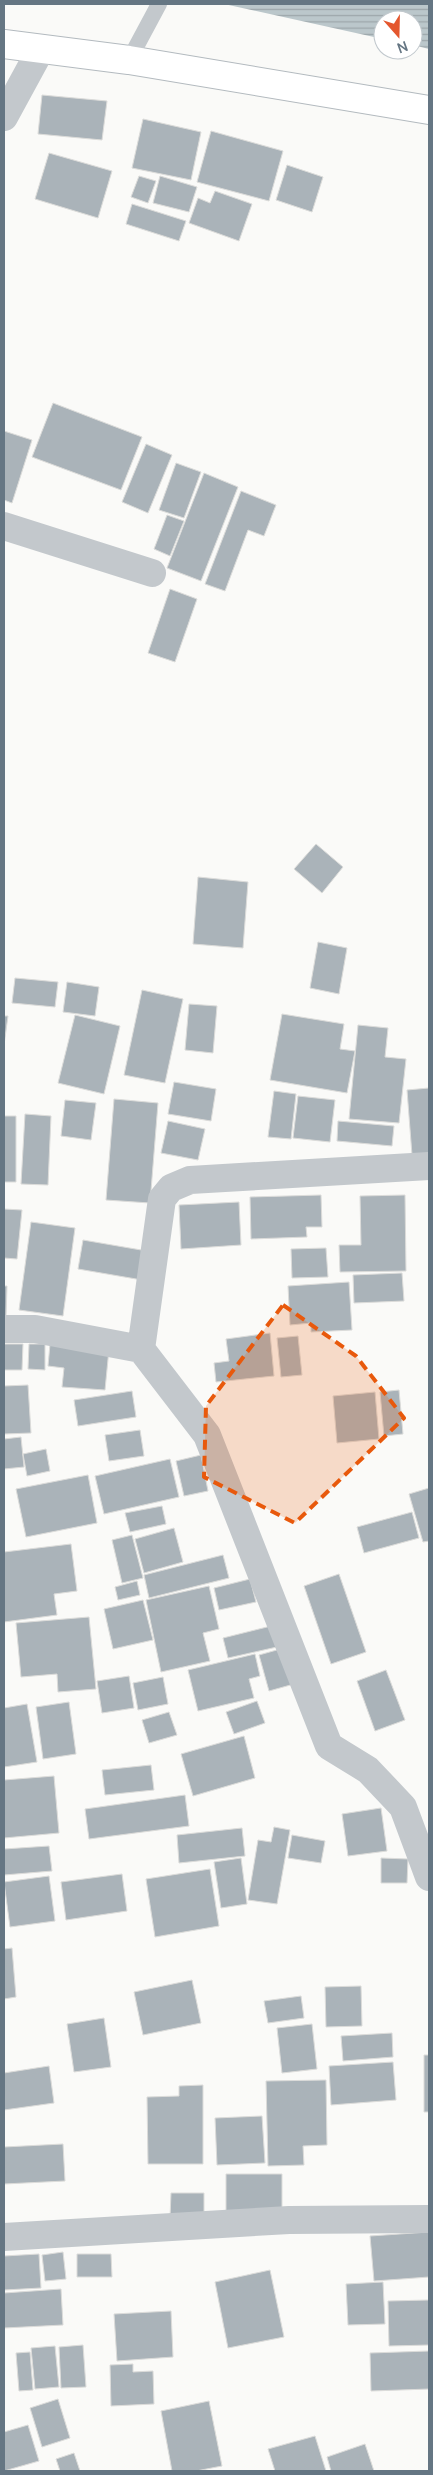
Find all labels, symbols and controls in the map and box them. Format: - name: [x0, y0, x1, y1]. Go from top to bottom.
- north arrow: [373, 10, 423, 60]
- text: N: [395, 37, 411, 58]

